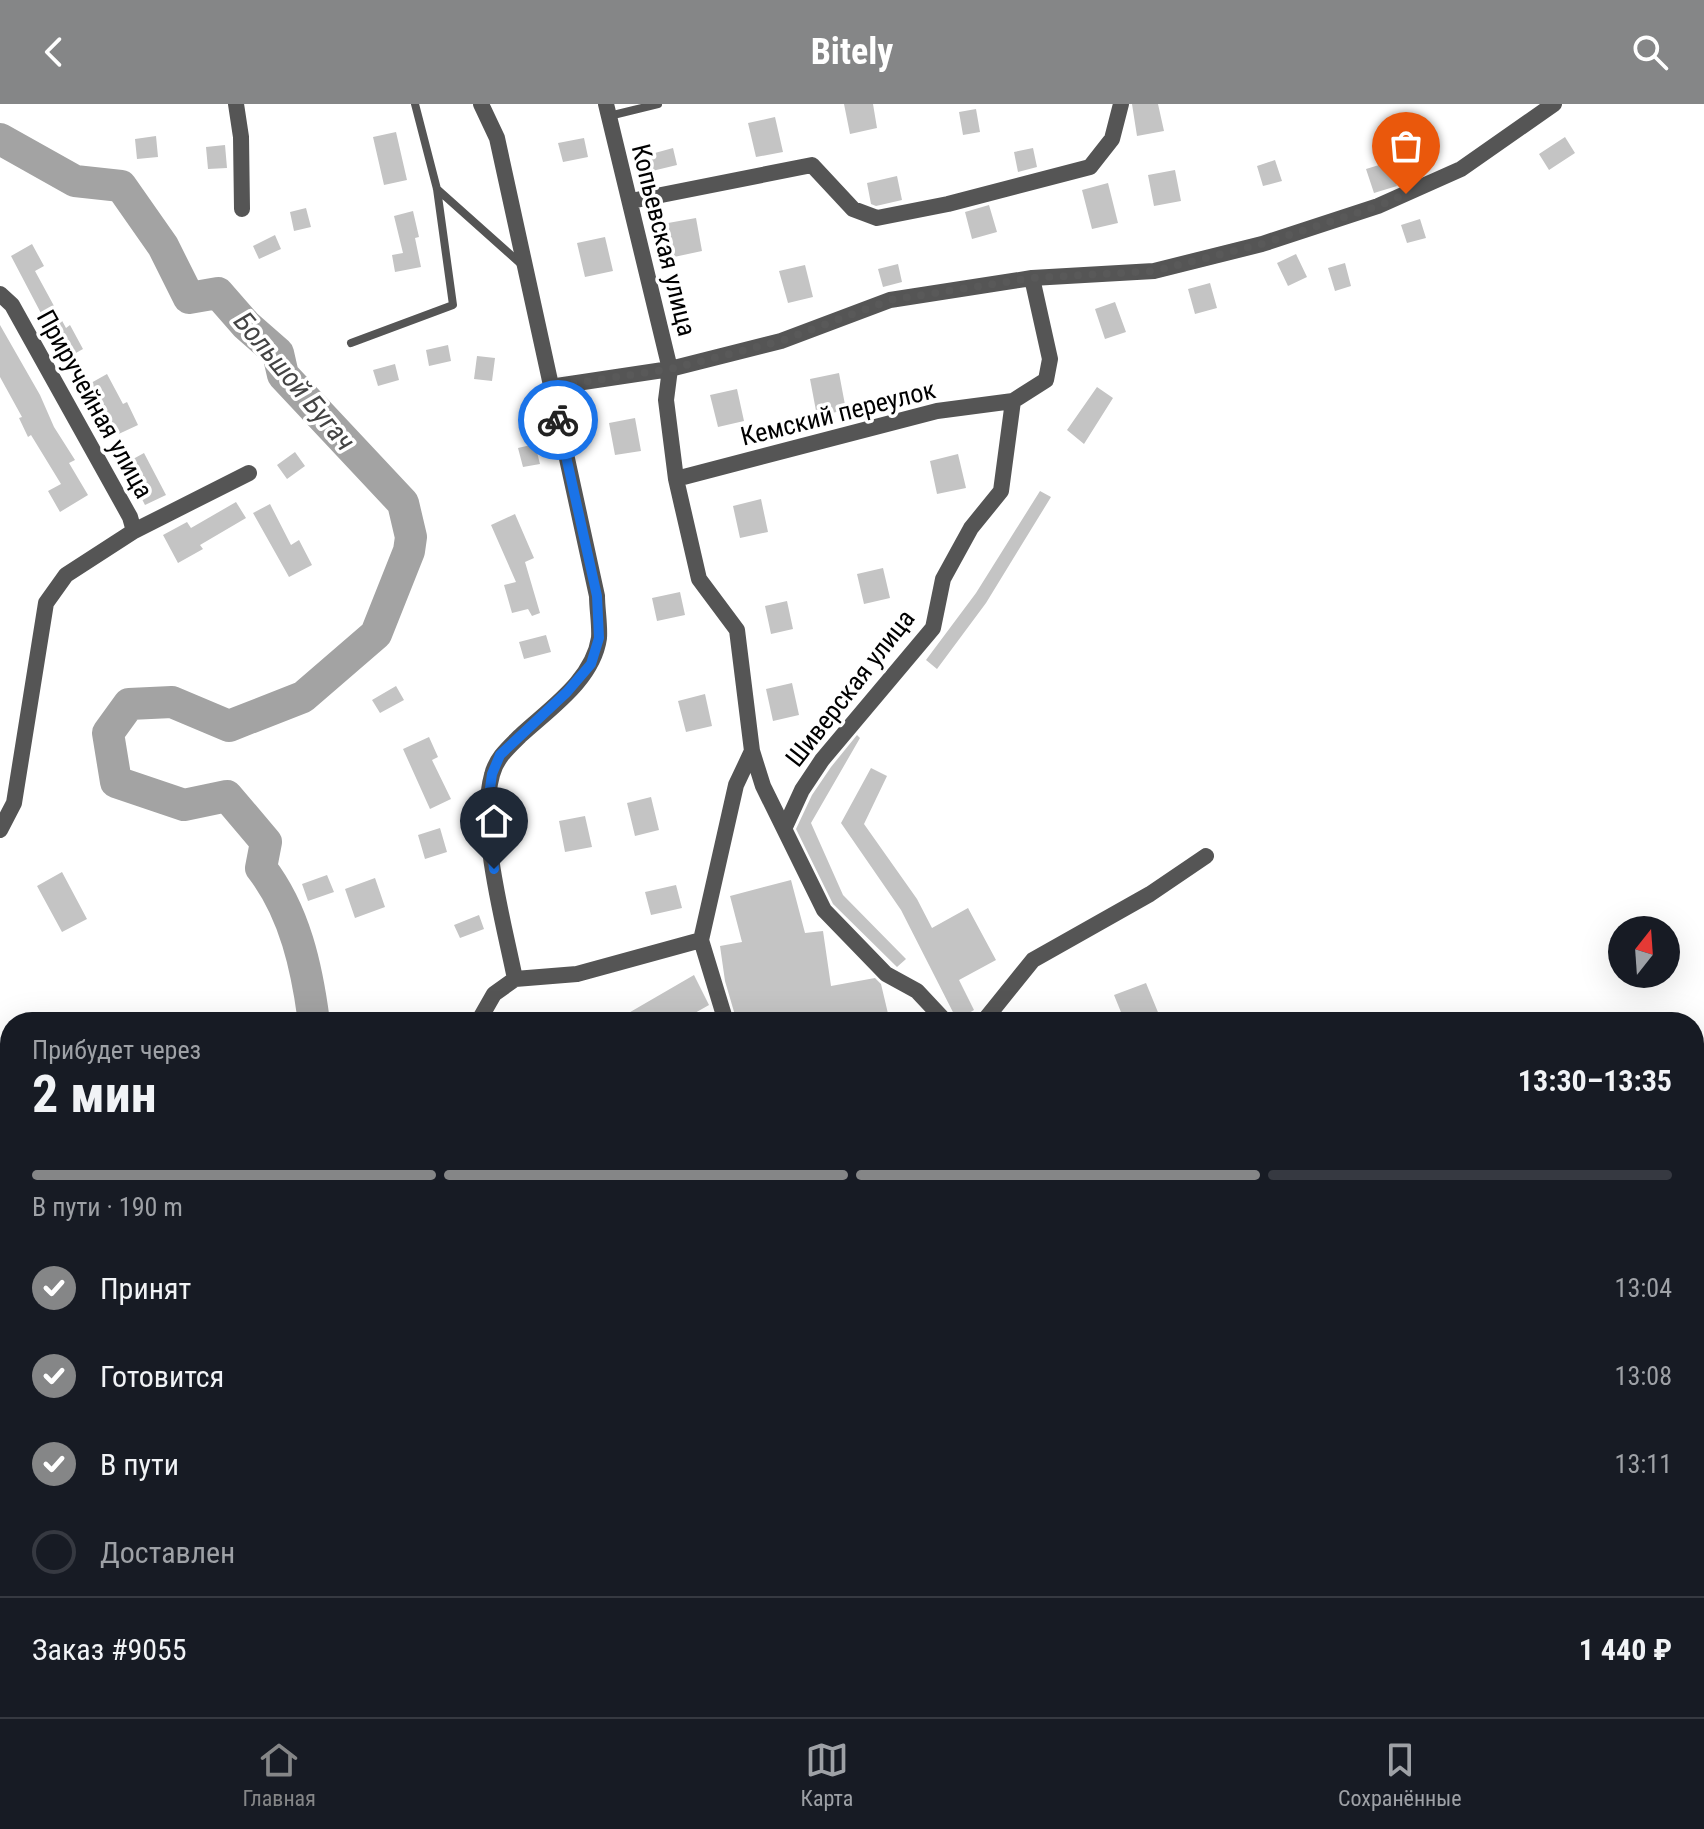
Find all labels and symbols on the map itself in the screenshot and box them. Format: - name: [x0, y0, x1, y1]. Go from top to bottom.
- pin: [1372, 112, 1440, 194]
- street label: Копьевская улица: [626, 141, 702, 339]
- street label: Приручейная улица: [31, 305, 159, 503]
- water label: Большой Бугач: [227, 305, 362, 457]
- street label: Кемский переулок: [738, 374, 939, 452]
- courier: [518, 380, 598, 460]
- street label: Шиверская улица: [779, 604, 921, 772]
- pin: [460, 787, 528, 869]
- north arrow: [1608, 916, 1680, 988]

